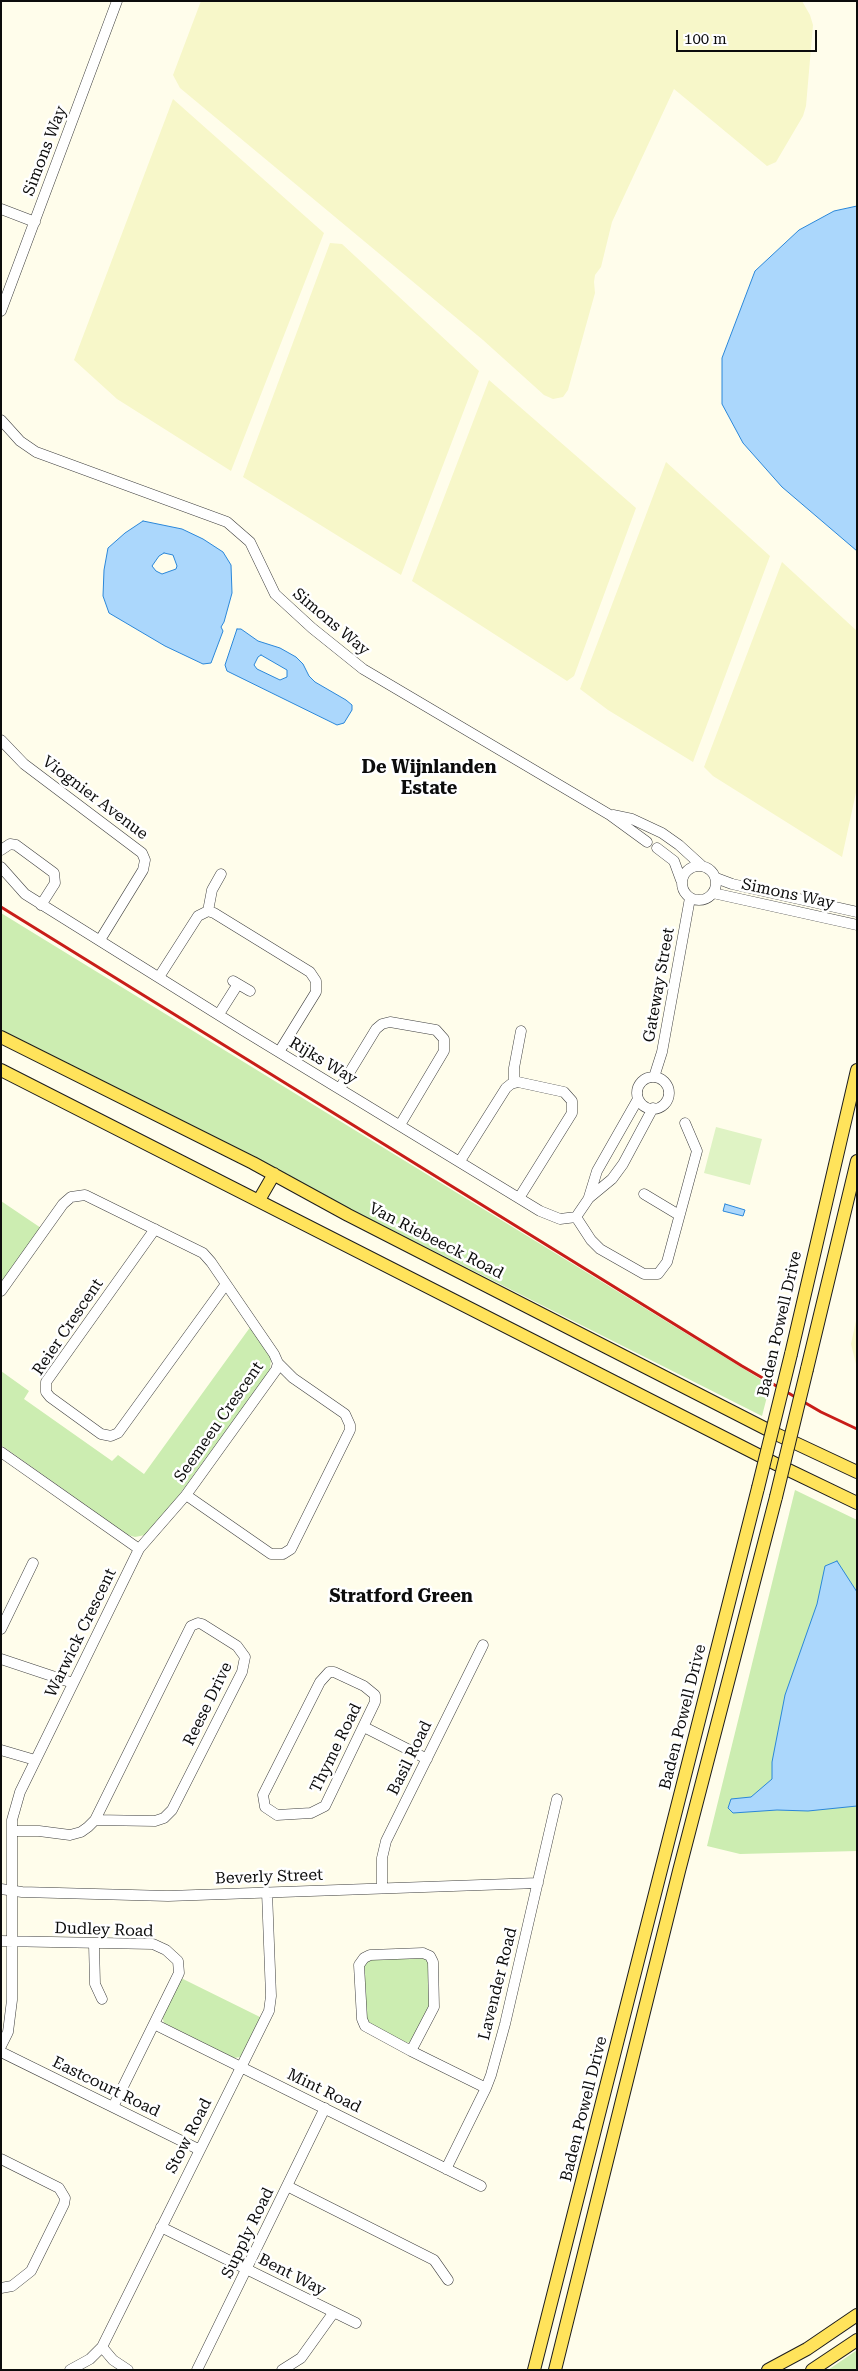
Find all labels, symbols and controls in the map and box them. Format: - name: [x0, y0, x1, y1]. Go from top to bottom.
- scale bar: [678, 20, 819, 52]
- text: 100 m: [684, 30, 727, 48]
- street label: Simons Way: [19, 103, 71, 199]
- street label: Simons Way: [289, 584, 373, 660]
- street label: Viognier Avenue: [38, 752, 152, 844]
- district label: De Wijnlanden Estate: [361, 757, 497, 800]
- street label: Simons Way: [740, 875, 836, 913]
- street label: Gateway Street: [639, 926, 679, 1044]
- street label: Rijks Way: [286, 1033, 360, 1089]
- street label: Van Riebeeck Road: [365, 1199, 507, 1283]
- street label: Baden Powell Drive: [754, 1249, 806, 1399]
- street label: Reier Crescent: [29, 1275, 107, 1379]
- street label: Seemeeu Crescent: [170, 1358, 268, 1486]
- street label: Warwick Crescent: [41, 1565, 121, 1701]
- district label: Stratford Green: [329, 1586, 473, 1608]
- street label: Baden Powell Drive: [656, 1642, 710, 1792]
- street label: Reese Drive: [180, 1659, 236, 1749]
- street label: Thyme Road: [306, 1700, 366, 1796]
- street label: Basil Road: [384, 1718, 436, 1798]
- street label: Beverly Street: [215, 1866, 323, 1888]
- street label: Dudley Road: [54, 1919, 154, 1941]
- street label: Lavender Road: [475, 1926, 521, 2042]
- street label: Baden Powell Drive: [557, 2034, 611, 2184]
- street label: Eastcourt Road: [49, 2053, 163, 2121]
- street label: Mint Road: [284, 2065, 364, 2117]
- street label: Stow Road: [162, 2095, 216, 2177]
- street label: Supply Road: [218, 2184, 278, 2282]
- street label: Bent Way: [255, 2250, 329, 2300]

